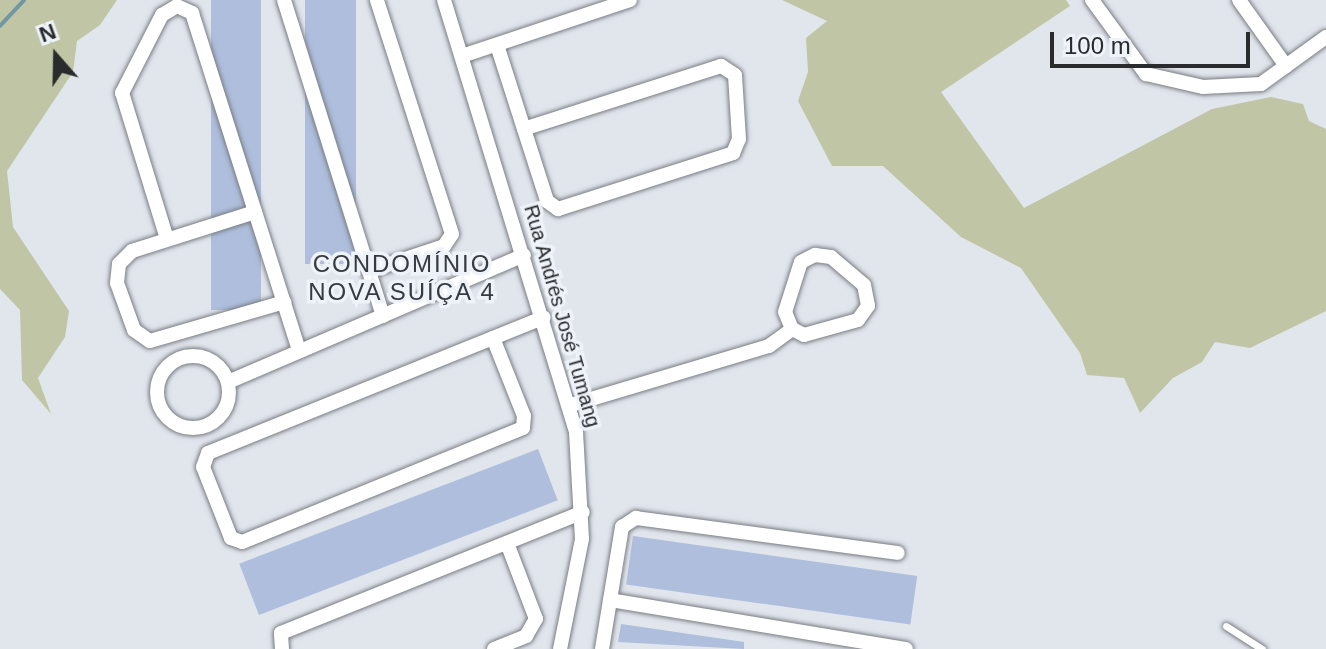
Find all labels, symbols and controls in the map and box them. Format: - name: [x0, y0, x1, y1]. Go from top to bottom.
- north arrow: [16, 16, 96, 96]
- scale bar: [1054, 16, 1254, 66]
- text: N: [36, 19, 59, 47]
- text: 100 m: [1064, 32, 1131, 59]
- street label: Rua Andrés José Tumang: [519, 201, 605, 431]
- district label: CONDOMÍNIO NOVA SUÍÇA 4: [307, 250, 497, 306]

